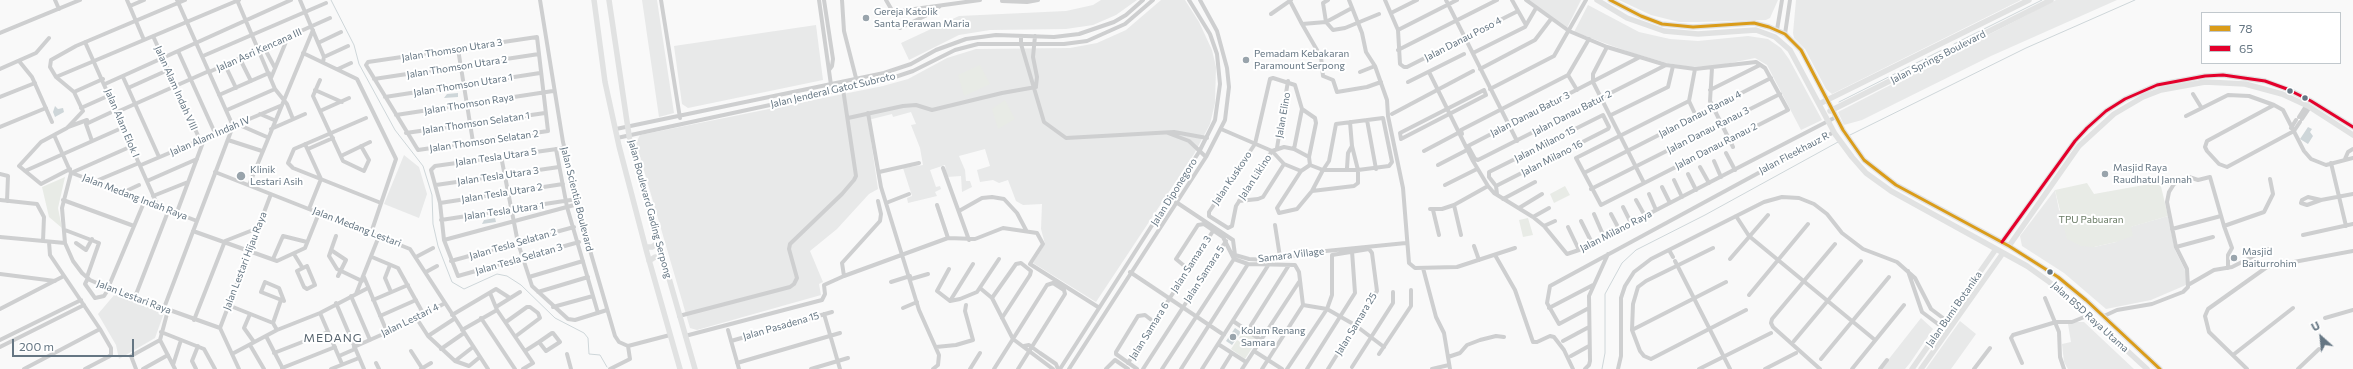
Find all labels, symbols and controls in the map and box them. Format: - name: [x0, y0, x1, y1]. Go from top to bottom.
- place label: Gereja Katolik Santa Perawan Maria: [874, 6, 970, 30]
- legend: [2201, 12, 2341, 64]
- marker: Gereja Katolik Santa Perawan Maria: [861, 13, 871, 23]
- street label: Jalan Danau Poso 4: [1422, 14, 1504, 64]
- text: 78: [2239, 21, 2253, 35]
- street label: Jalan Asri Kencana III: [214, 26, 304, 74]
- street label: Jalan Springs Boulevard: [1888, 28, 1988, 86]
- street label: Jalan Thomson Utara 3: [401, 36, 503, 64]
- text: 65: [2239, 41, 2253, 55]
- street label: Jalan Alam Indah VIII: [152, 44, 200, 132]
- place label: Pemadam Kebakaran Paramount Serpong: [1254, 48, 1349, 72]
- street label: Jalan Thomson Utara 2: [406, 53, 508, 81]
- marker: Pemadam Kebakaran Paramount Serpong: [1241, 55, 1251, 65]
- street label: Jalan Jenderal Gatot Subroto: [769, 70, 897, 110]
- street label: Jalan Thomson Utara 1: [412, 71, 514, 99]
- unlabelled marker: [2285, 86, 2295, 96]
- street label: Jalan Alam Elok I: [102, 87, 142, 159]
- street label: Jalan Danau Batur 2: [1530, 88, 1614, 138]
- street label: Jalan Danau Ranau 4: [1657, 88, 1743, 140]
- street label: Jalan Danau Batur 3: [1488, 89, 1572, 139]
- street label: Jalan Thomson Raya: [423, 91, 515, 117]
- street label: Jalan Elino: [1273, 91, 1293, 139]
- unlabelled marker: [2300, 93, 2310, 103]
- street label: Jalan Danau Ranau 3: [1665, 104, 1751, 156]
- street label: Jalan Thomson Selatan 1: [421, 109, 531, 137]
- street label: Jalan Alam Indah IV: [168, 114, 252, 158]
- street label: Jalan Danau Ranau 2: [1673, 120, 1759, 172]
- street label: Jalan Milano 15: [1512, 123, 1578, 165]
- street label: Jalan Thomson Selatan 2: [429, 127, 539, 155]
- street label: Jalan Fleekhauz R: [1757, 129, 1831, 177]
- street label: Jalan Milano 16: [1519, 137, 1585, 179]
- street label: Jalan Boulevard Gading Serpong: [626, 138, 674, 280]
- street label: Jalan Tesla Utara 5: [455, 145, 537, 169]
- street label: Jalan Scientia Boulevard: [558, 145, 596, 253]
- street label: Jalan Kuskovo: [1210, 149, 1254, 207]
- street label: Jalan Likino: [1236, 152, 1274, 202]
- street label: Jalan Diponegoro: [1148, 156, 1200, 228]
- place label: Masjid Raya Raudhatul Jannah: [2113, 162, 2192, 186]
- place label: Klinik Lestari Asih: [250, 164, 303, 188]
- street label: Jalan Tesla Utara 3: [457, 164, 539, 188]
- marker: Masjid Raya Raudhatul Jannah: [2100, 169, 2110, 179]
- marker: Klinik Lestari Asih: [235, 170, 247, 182]
- street label: Jalan Medang Indah Raya: [81, 171, 189, 223]
- street label: Jalan Tesla Utara 2: [461, 181, 543, 205]
- street label: Jalan Tesla Utara 1: [463, 199, 545, 223]
- street label: Jalan Medang Lestari: [311, 205, 403, 249]
- street label: Jalan Milano Raya: [1578, 208, 1654, 254]
- street label: Jalan Lestari Hijau Raya: [221, 210, 269, 312]
- park label: TPU Pabuaran: [2059, 214, 2123, 226]
- street label: Jalan Tesla Selatan 2: [468, 226, 558, 262]
- street label: Jalan Samara 3: [1168, 233, 1214, 295]
- street label: Jalan Tesla Selatan 3: [474, 241, 564, 277]
- street label: Jalan Samara 5: [1181, 243, 1227, 305]
- street label: Samara Village: [1257, 245, 1325, 265]
- place label: Masjid Baiturrohim: [2242, 246, 2297, 270]
- marker: Masjid Baiturrohim: [2229, 253, 2239, 263]
- unlabelled marker: [2045, 267, 2055, 277]
- street label: Jalan Bumi Botanika: [1923, 269, 1985, 349]
- street label: Jalan Lestari Raya: [95, 277, 173, 317]
- street label: Jalan BSD Raya Utama: [2049, 279, 2131, 355]
- street label: Jalan Samara 25: [1333, 291, 1379, 357]
- street label: Jalan Samara 6: [1126, 300, 1172, 362]
- street label: Jalan Lestari 4: [379, 301, 441, 339]
- street label: Jalan Pasadena 15: [741, 309, 821, 343]
- north arrow: [2301, 317, 2341, 357]
- text: U: [2309, 318, 2322, 333]
- place label: Kolam Renang Samara: [1241, 325, 1305, 348]
- scale bar: [14, 331, 136, 357]
- district label: MEDANG: [303, 331, 363, 345]
- marker: Kolam Renang Samara: [1228, 332, 1238, 342]
- text: 200 m: [19, 339, 54, 353]

